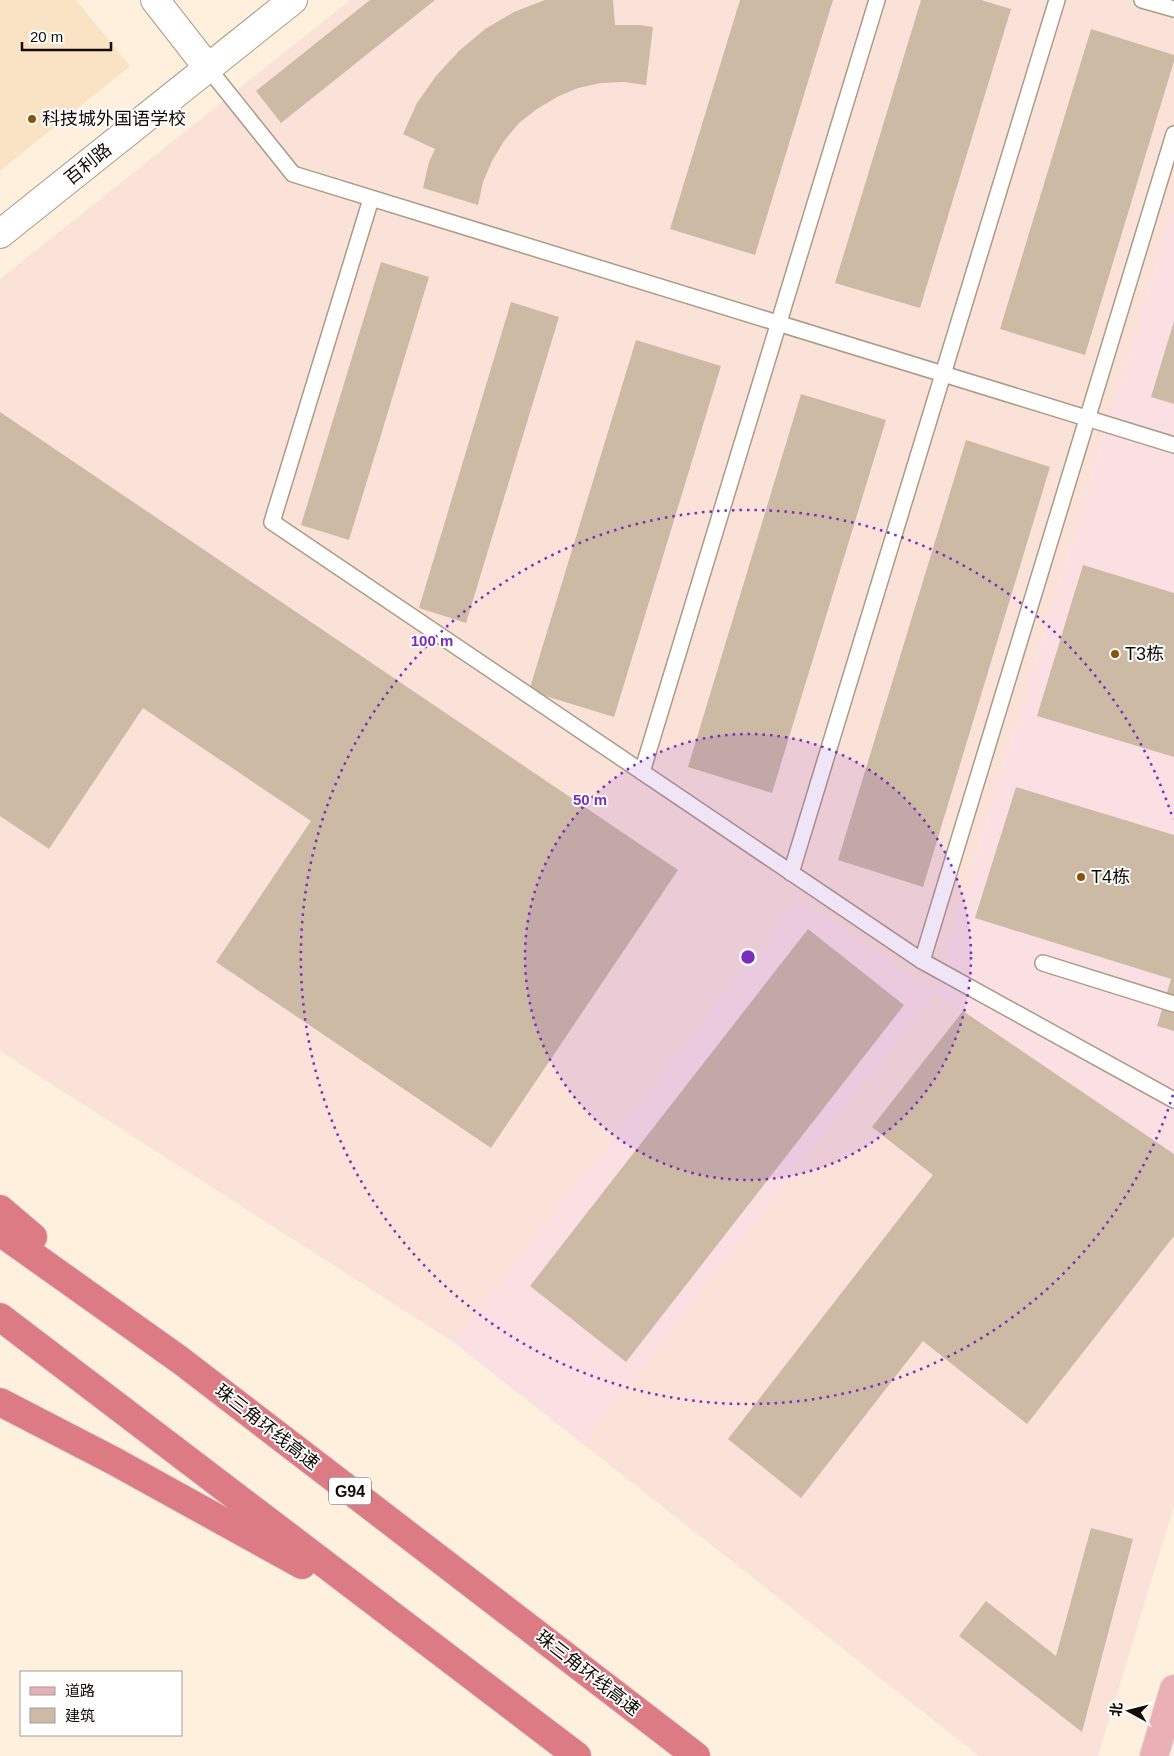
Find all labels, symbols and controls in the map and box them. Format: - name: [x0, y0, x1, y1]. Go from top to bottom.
- scale bar: [22, 20, 111, 52]
- text: 20 m: [30, 28, 63, 45]
- place label: 科技城外国语学校: [42, 109, 186, 129]
- marker: 科技城外国语学校: [26, 113, 38, 125]
- street label: 百利路: [61, 139, 115, 189]
- text: 100 m: [411, 632, 453, 649]
- place label: T3栋: [1125, 644, 1164, 664]
- marker: T3栋: [1109, 648, 1121, 660]
- text: 50 m: [573, 791, 607, 808]
- place label: T4栋: [1091, 867, 1130, 887]
- marker: T4栋: [1075, 871, 1087, 883]
- centre of rings: [739, 948, 757, 966]
- street label: 珠三角环线高速: [211, 1380, 323, 1474]
- road number: G94: [329, 1478, 371, 1504]
- street label: 珠三角环线高速: [532, 1626, 644, 1720]
- legend: [20, 1671, 182, 1736]
- text: 道路: [65, 1682, 95, 1699]
- north arrow: [1104, 1686, 1154, 1736]
- text: 北: [1107, 1701, 1125, 1717]
- text: 建筑: [65, 1707, 95, 1724]

